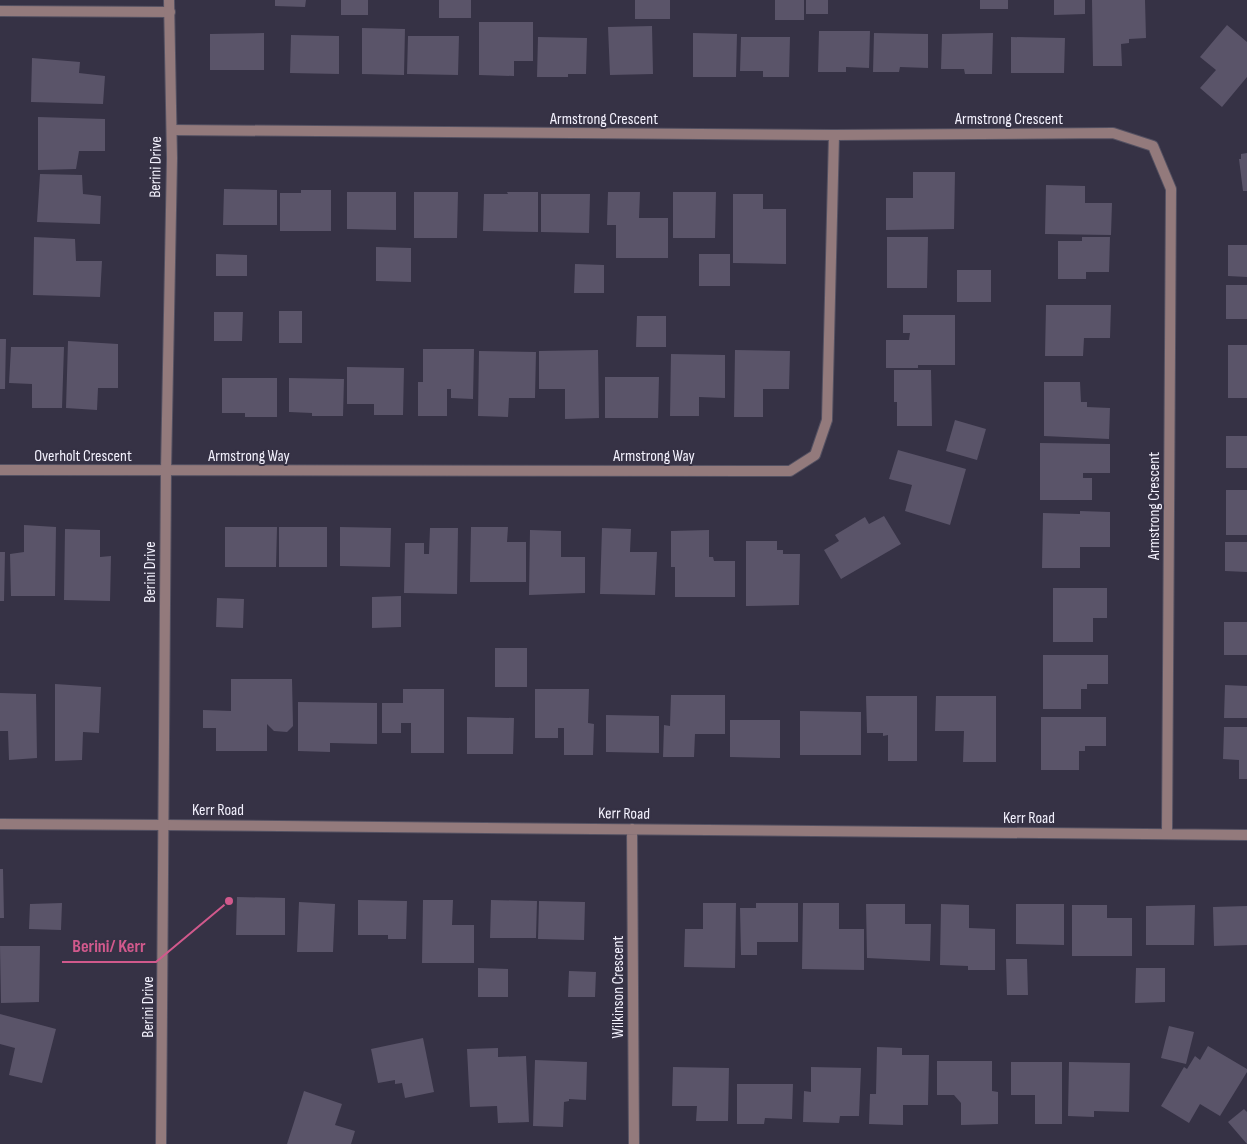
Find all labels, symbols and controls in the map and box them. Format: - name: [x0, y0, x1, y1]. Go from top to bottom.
- street label: Armstrong Crescent: [549, 110, 658, 129]
- street label: Armstrong Crescent: [954, 110, 1063, 129]
- street label: Berini Drive: [146, 136, 166, 198]
- street label: Overholt Crescent: [34, 447, 132, 466]
- street label: Armstrong Way: [207, 447, 290, 466]
- street label: Armstrong Way: [612, 447, 695, 466]
- street label: Armstrong Crescent: [1145, 452, 1164, 561]
- street label: Berini Drive: [141, 541, 160, 603]
- street label: Kerr Road: [192, 801, 244, 820]
- street label: Kerr Road: [598, 804, 650, 824]
- street label: Kerr Road: [1003, 809, 1055, 828]
- callout: Berini/ Kerr: [62, 929, 156, 962]
- street label: Wilkinson Crescent: [609, 935, 628, 1038]
- text: Berini/ Kerr: [72, 936, 146, 957]
- street label: Berini Drive: [139, 976, 158, 1038]

